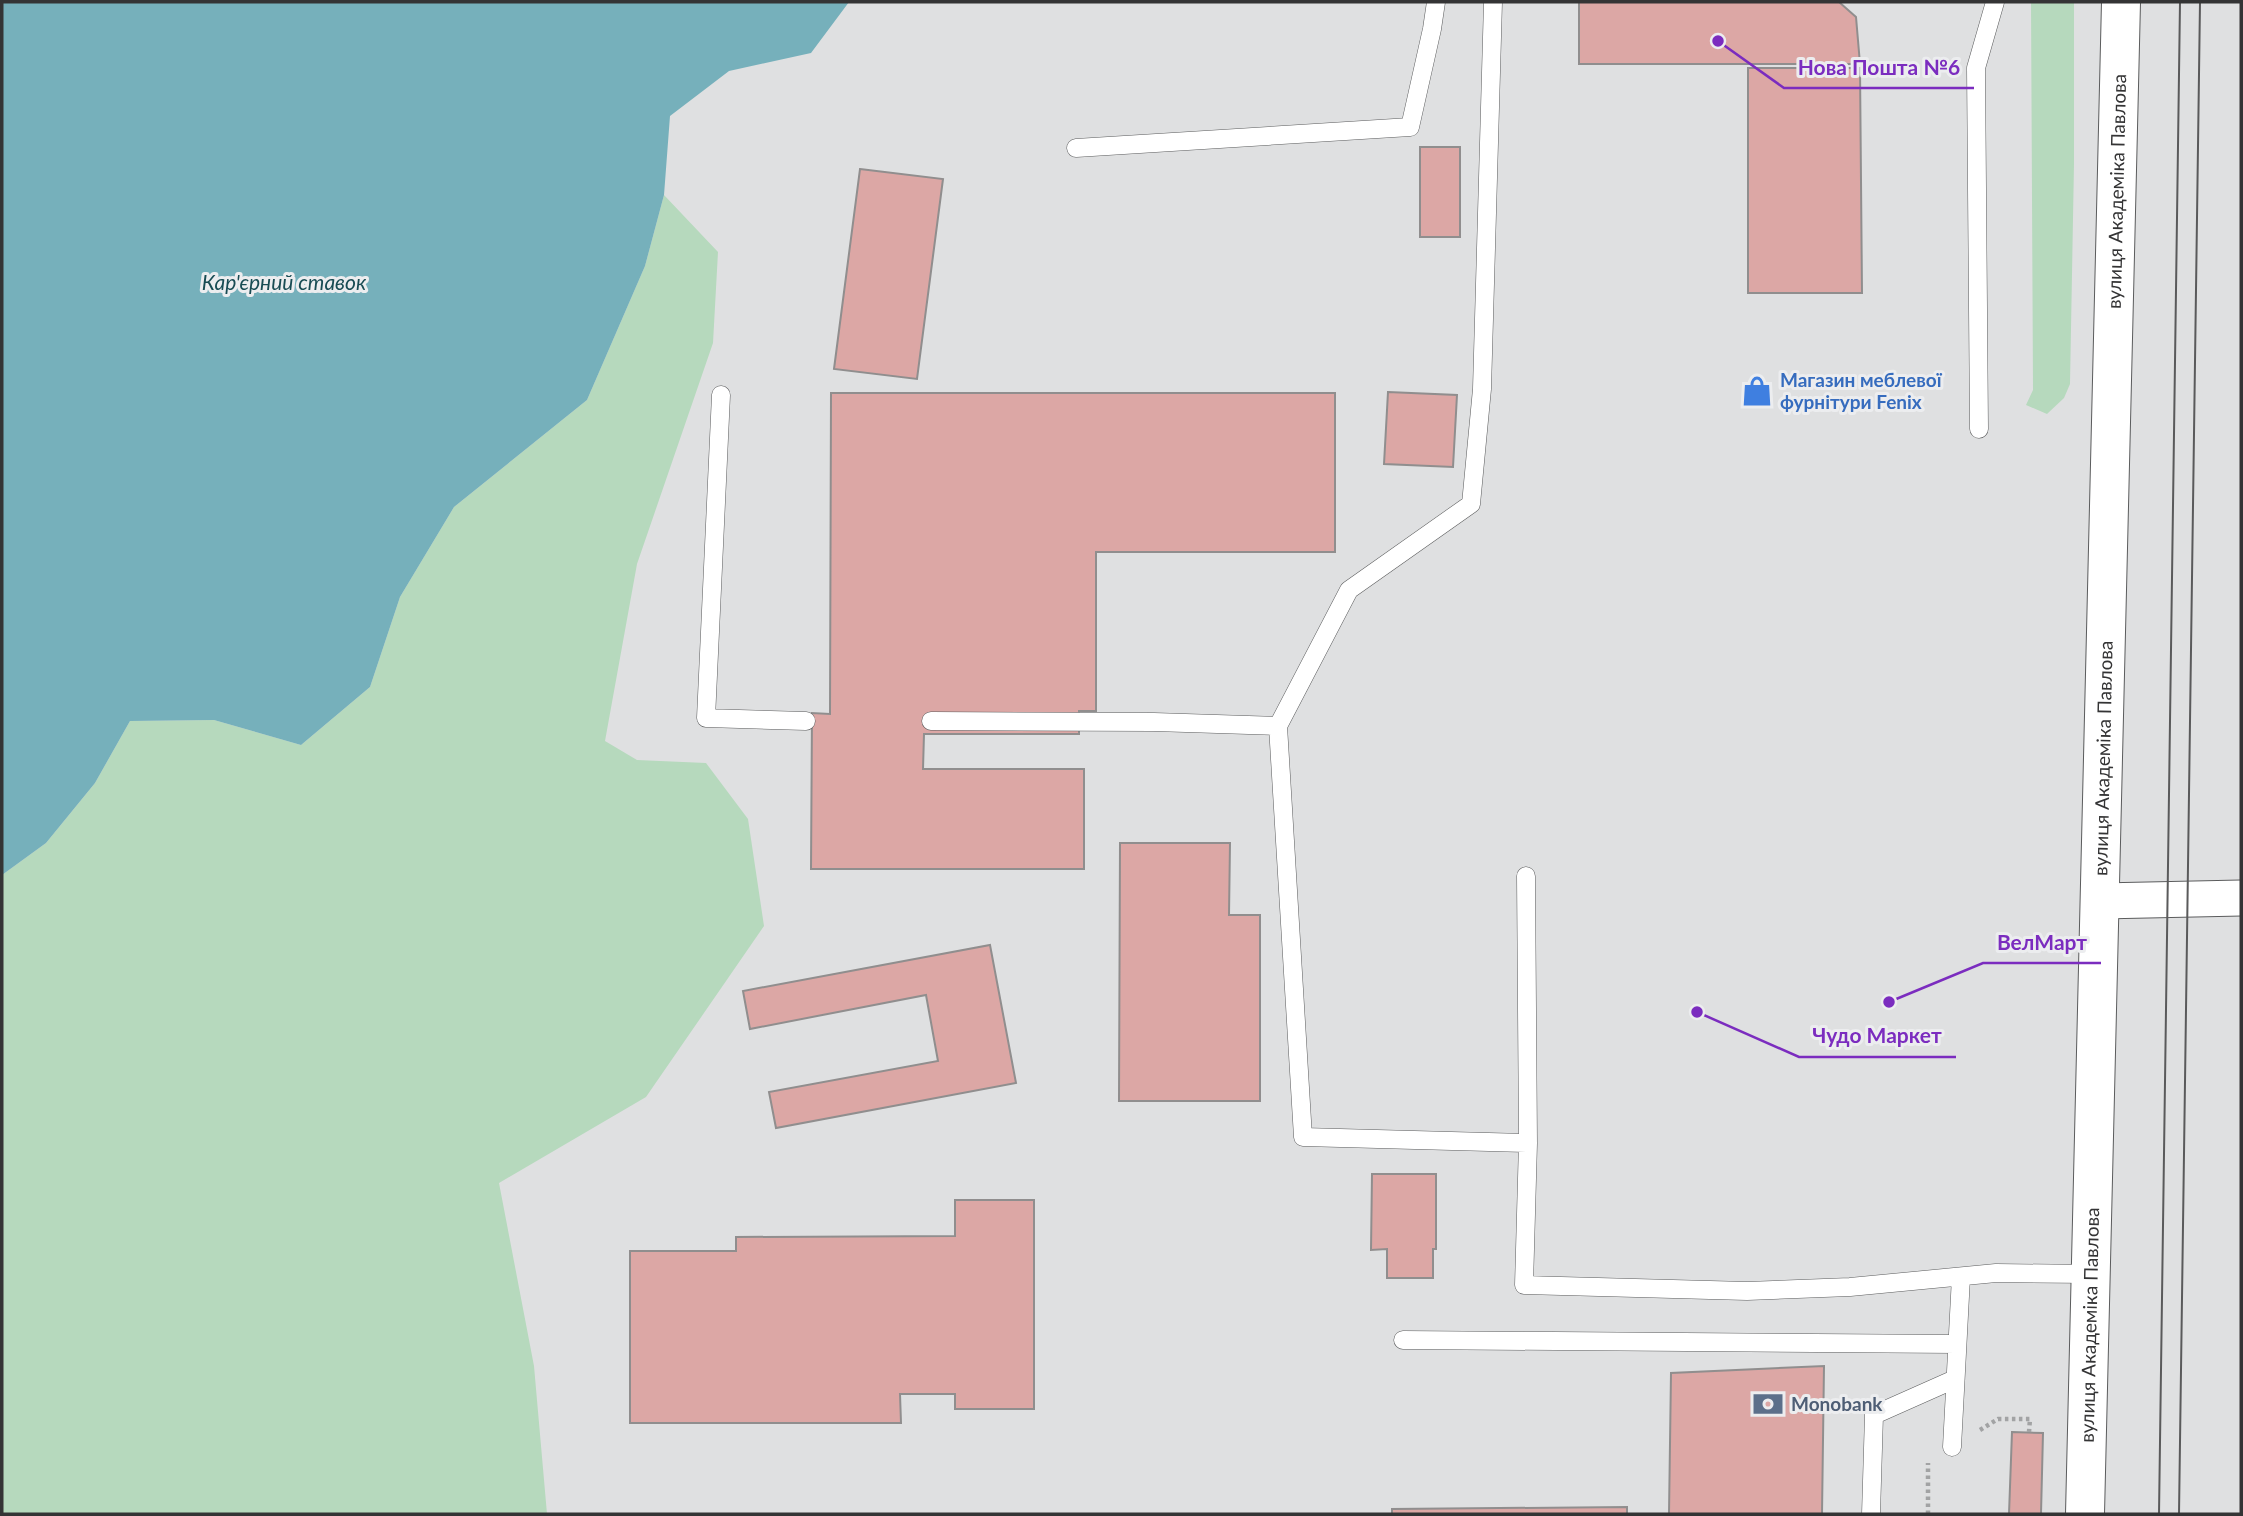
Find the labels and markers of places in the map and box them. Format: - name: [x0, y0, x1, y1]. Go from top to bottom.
- callout: Нова Пошта №6: [1784, 46, 1974, 88]
- place label: Магазин меблевої фурнітури Fenix: [1780, 368, 1943, 413]
- shop icon: Магазин меблевої фурнітури Fenix: [1740, 374, 1774, 408]
- callout: ВелМарт: [1983, 921, 2101, 963]
- callout: Чудо Маркет: [1799, 1015, 1956, 1057]
- bank icon: Monobank: [1751, 1387, 1785, 1421]
- place label: Monobank: [1791, 1392, 1883, 1415]

